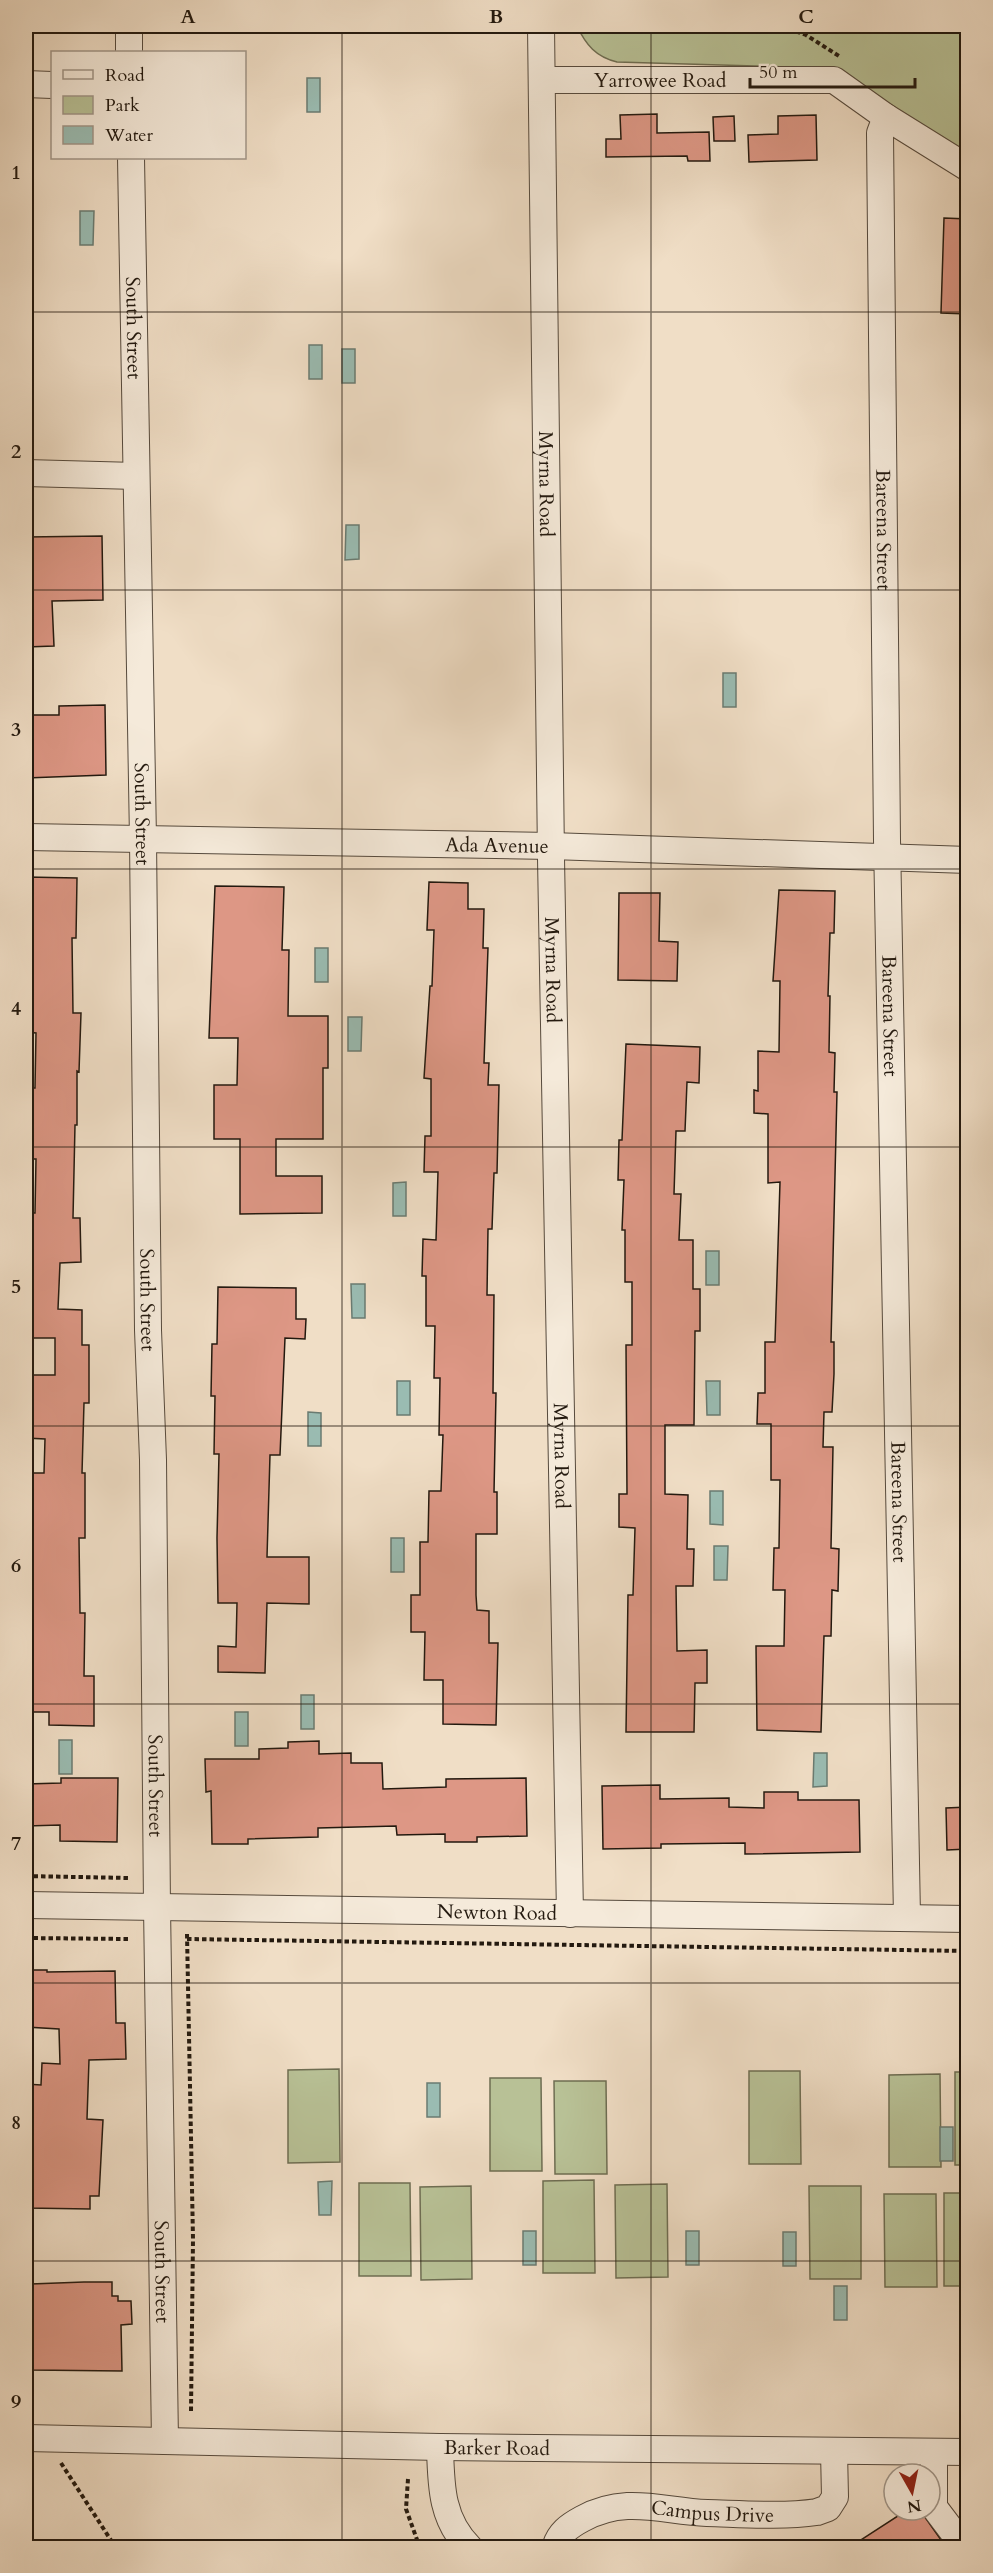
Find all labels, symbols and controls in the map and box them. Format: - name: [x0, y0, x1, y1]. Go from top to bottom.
- text: A: [180, 3, 196, 30]
- text: B: [489, 3, 503, 30]
- text: C: [798, 3, 814, 30]
- legend: [51, 51, 246, 159]
- scale bar: [750, 51, 915, 89]
- text: 50 m: [759, 60, 798, 85]
- text: Road: [105, 63, 145, 88]
- street label: Yarrowee Road: [594, 67, 727, 94]
- text: Park: [105, 93, 140, 118]
- text: Water: [104, 123, 154, 148]
- text: 1: [11, 159, 21, 186]
- street label: South Street: [119, 276, 148, 380]
- street label: Myrna Road: [532, 431, 560, 538]
- text: 2: [11, 438, 21, 465]
- street label: Bareena Street: [869, 469, 898, 591]
- text: 3: [11, 716, 21, 743]
- street label: South Street: [128, 762, 156, 866]
- street label: Ada Avenue: [445, 831, 549, 860]
- street label: Myrna Road: [538, 917, 567, 1024]
- street label: Bareena Street: [875, 955, 904, 1077]
- text: 4: [11, 995, 21, 1022]
- street label: South Street: [133, 1248, 162, 1352]
- text: 5: [11, 1273, 21, 1300]
- street label: Myrna Road: [547, 1403, 576, 1509]
- street label: Bareena Street: [884, 1441, 913, 1563]
- text: 6: [11, 1552, 21, 1579]
- street label: South Street: [141, 1734, 169, 1838]
- text: 7: [11, 1830, 21, 1857]
- street label: Newton Road: [437, 1898, 558, 1927]
- text: 8: [11, 2109, 21, 2136]
- street label: South Street: [148, 2220, 176, 2324]
- text: 9: [11, 2388, 21, 2415]
- street label: Barker Road: [444, 2434, 550, 2462]
- north arrow: [882, 2462, 942, 2522]
- street label: Campus Drive: [650, 2494, 774, 2529]
- text: N: [906, 2494, 923, 2518]

